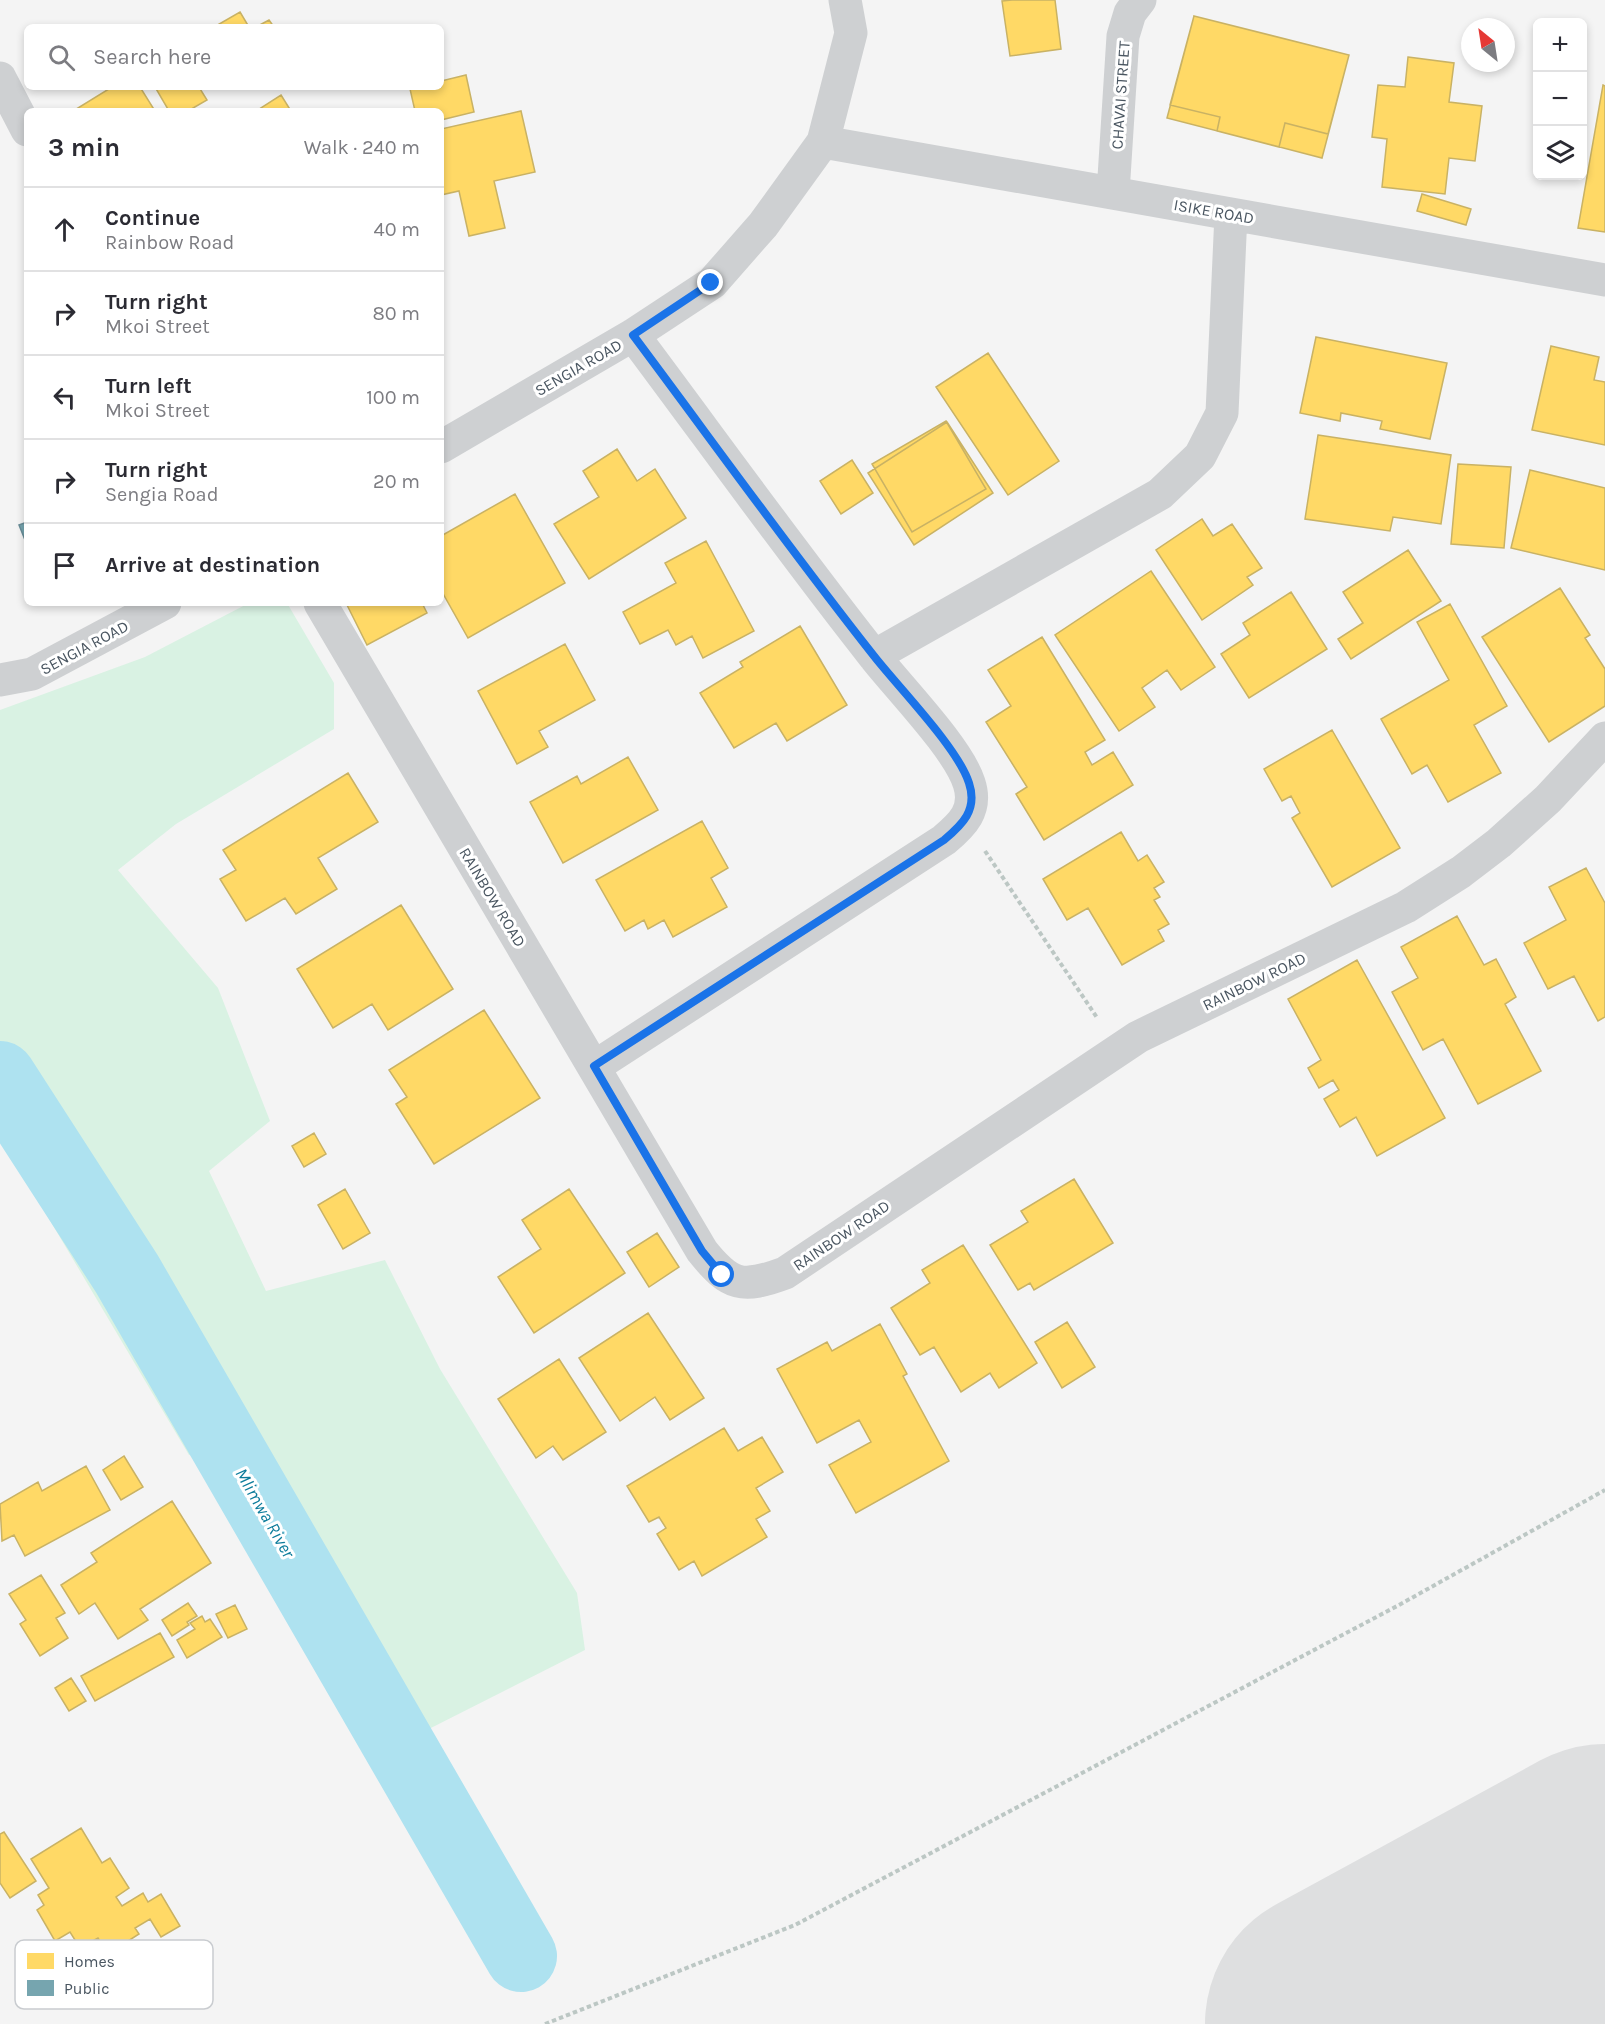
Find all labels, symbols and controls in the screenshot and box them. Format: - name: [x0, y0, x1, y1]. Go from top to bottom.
- north arrow: [1461, 18, 1515, 72]
- map controls: [1533, 18, 1587, 180]
- button: +: [1533, 18, 1587, 72]
- search box: [24, 24, 444, 90]
- street label: CHAVAI STREET: [1107, 40, 1134, 150]
- icon: search: [45, 41, 78, 74]
- text: Search here: [93, 44, 211, 70]
- button: −: [1533, 72, 1587, 126]
- button: layers: [1533, 126, 1587, 180]
- text: 3 min: [48, 132, 120, 163]
- text: Walk · 240 m: [304, 136, 420, 159]
- street label: ISIKE ROAD: [1172, 195, 1255, 228]
- text: Continue: [105, 205, 200, 231]
- icon: ahead: [48, 213, 81, 246]
- text: 40 m: [374, 218, 420, 241]
- text: Rainbow Road: [105, 231, 234, 254]
- route end: [697, 269, 723, 295]
- text: Turn right: [105, 289, 208, 315]
- icon: right: [48, 297, 81, 330]
- text: 80 m: [372, 302, 420, 325]
- text: Mkoi Street: [105, 315, 210, 338]
- street label: SENGIA ROAD: [531, 335, 625, 400]
- text: Turn left: [105, 373, 192, 399]
- icon: left: [48, 381, 81, 414]
- text: 100 m: [366, 386, 420, 409]
- text: Mkoi Street: [105, 399, 210, 422]
- text: Turn right: [105, 457, 208, 483]
- icon: right: [48, 465, 81, 498]
- text: 20 m: [373, 470, 420, 493]
- text: Sengia Road: [105, 483, 218, 506]
- icon: arrive: [48, 549, 81, 582]
- text: Arrive at destination: [105, 552, 320, 578]
- street label: SENGIA ROAD: [37, 616, 132, 679]
- street label: RAINBOW ROAD: [455, 844, 530, 950]
- street label: RAINBOW ROAD: [1199, 948, 1309, 1015]
- street label: RAINBOW ROAD: [789, 1196, 893, 1275]
- route start: [708, 1261, 734, 1287]
- water label: Mlimwa River: [230, 1464, 300, 1563]
- legend: [15, 1940, 213, 2009]
- text: Homes: [64, 1952, 115, 1971]
- text: Public: [64, 1979, 110, 1998]

